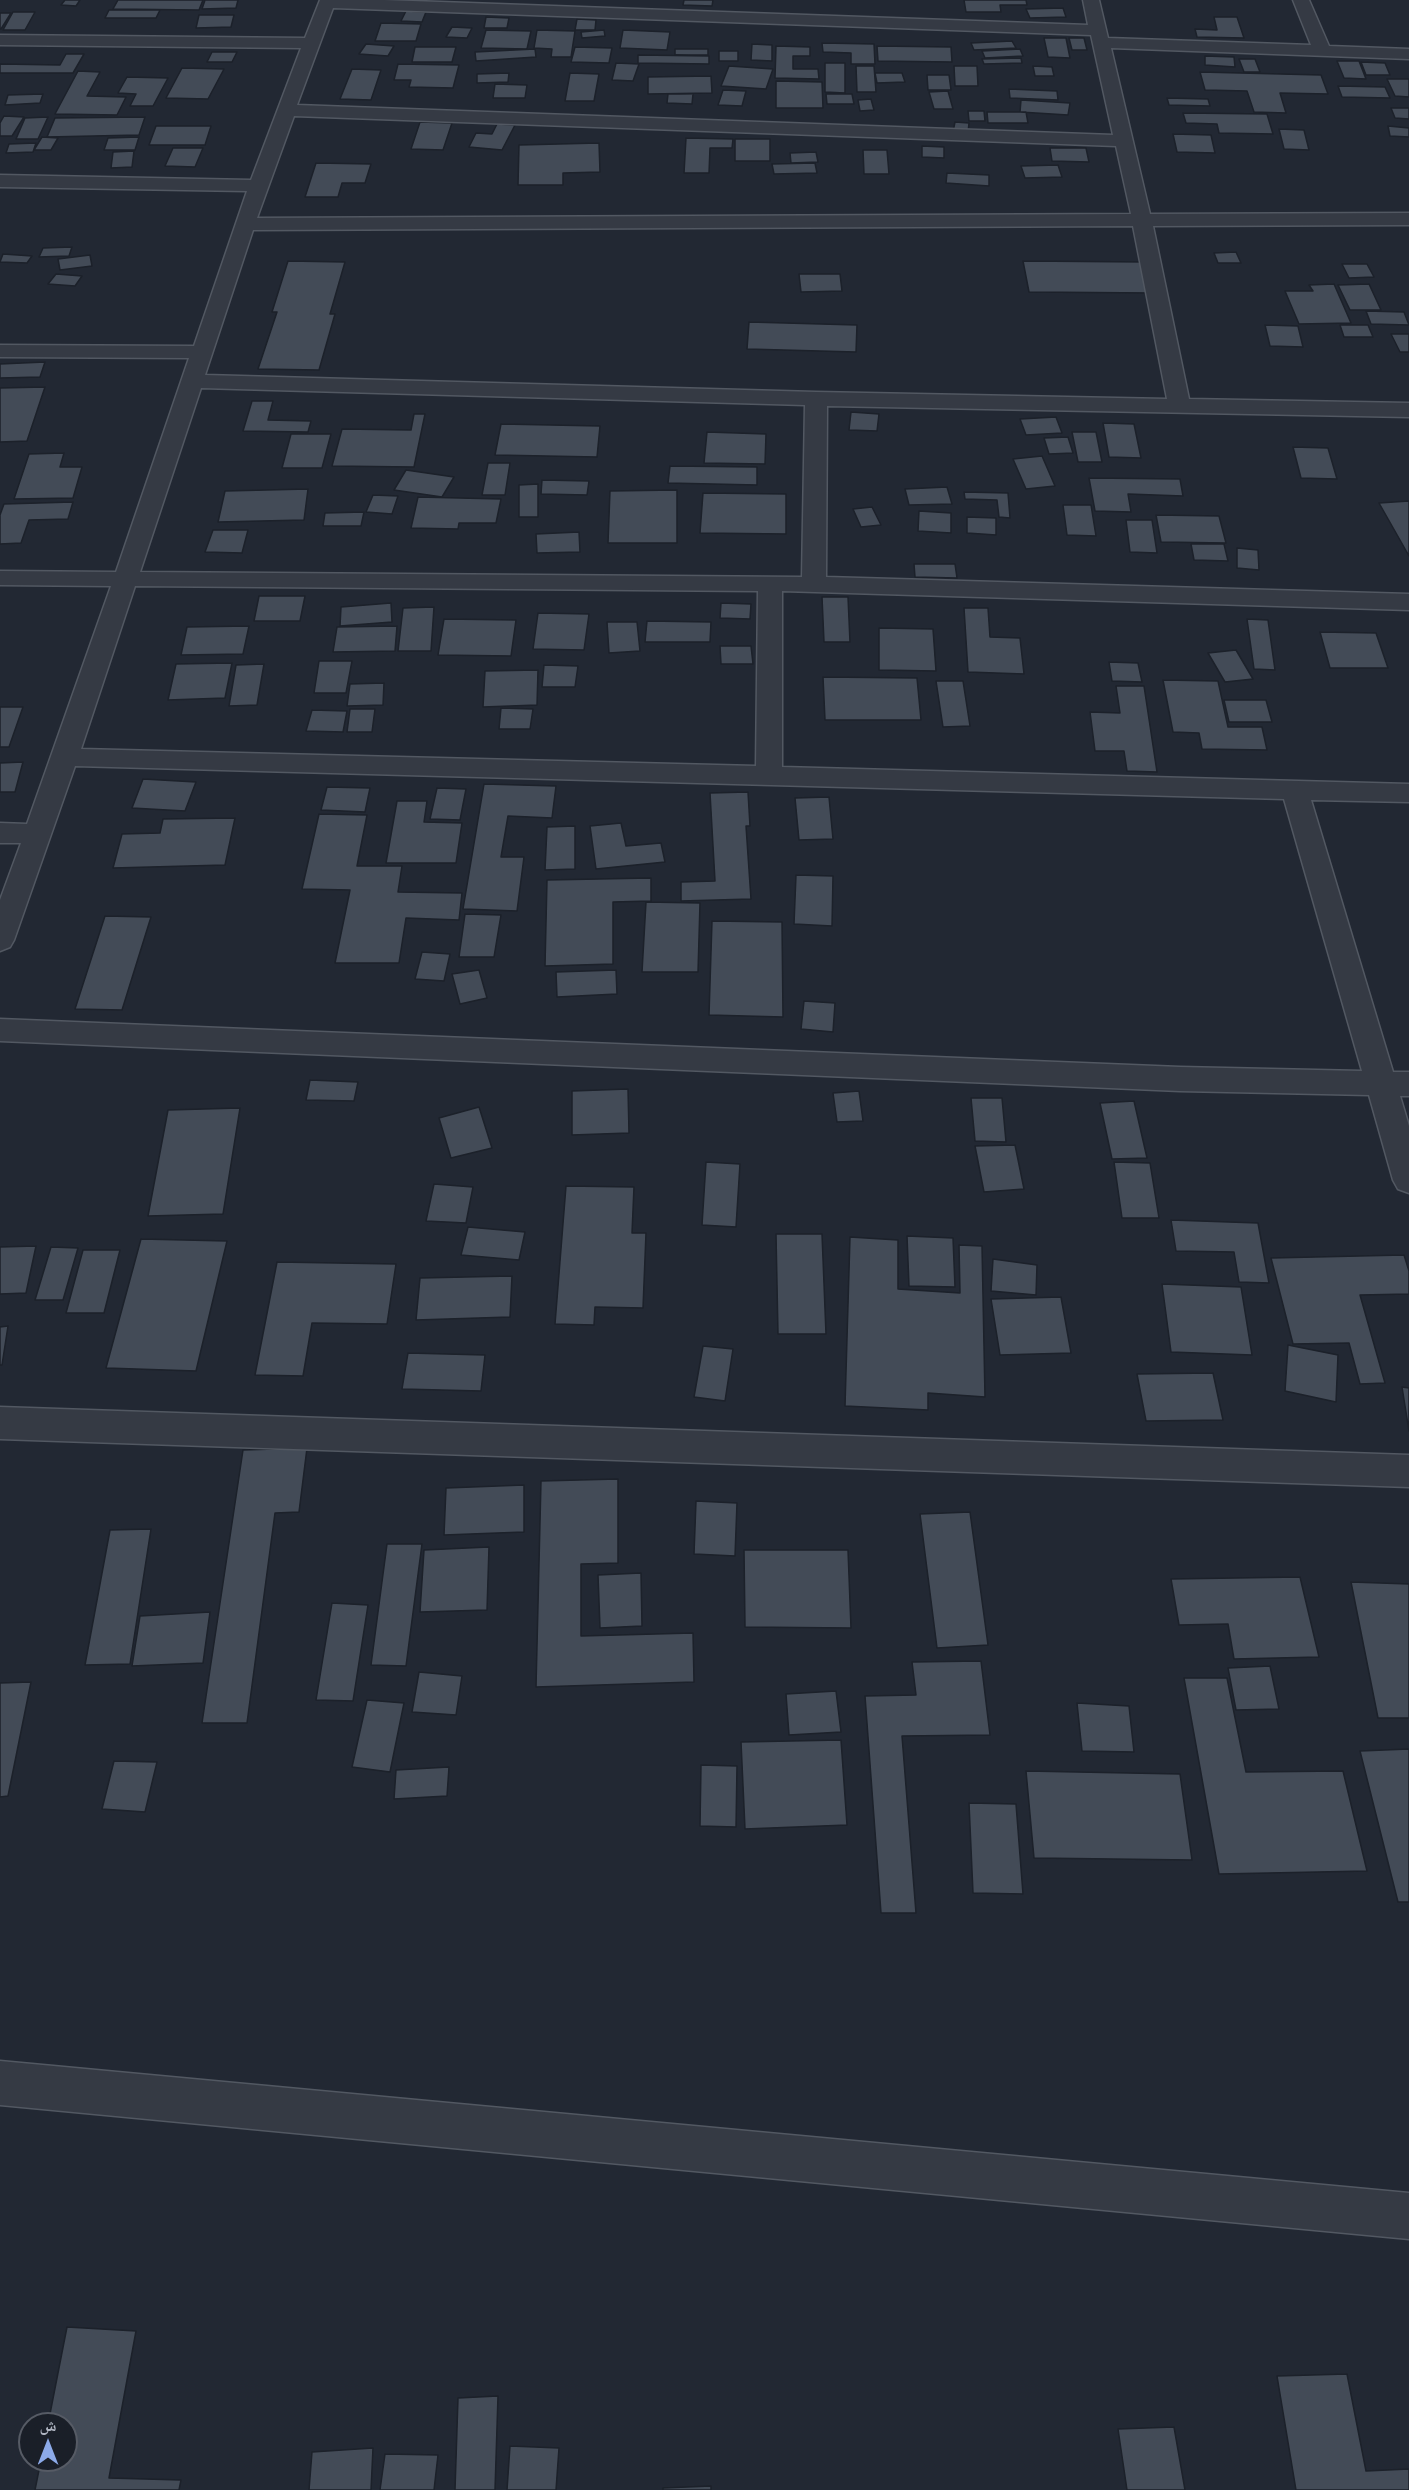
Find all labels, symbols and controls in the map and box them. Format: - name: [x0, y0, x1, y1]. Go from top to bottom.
- north arrow: [18, 2412, 78, 2472]
- text: ش: [40, 2415, 56, 2437]

